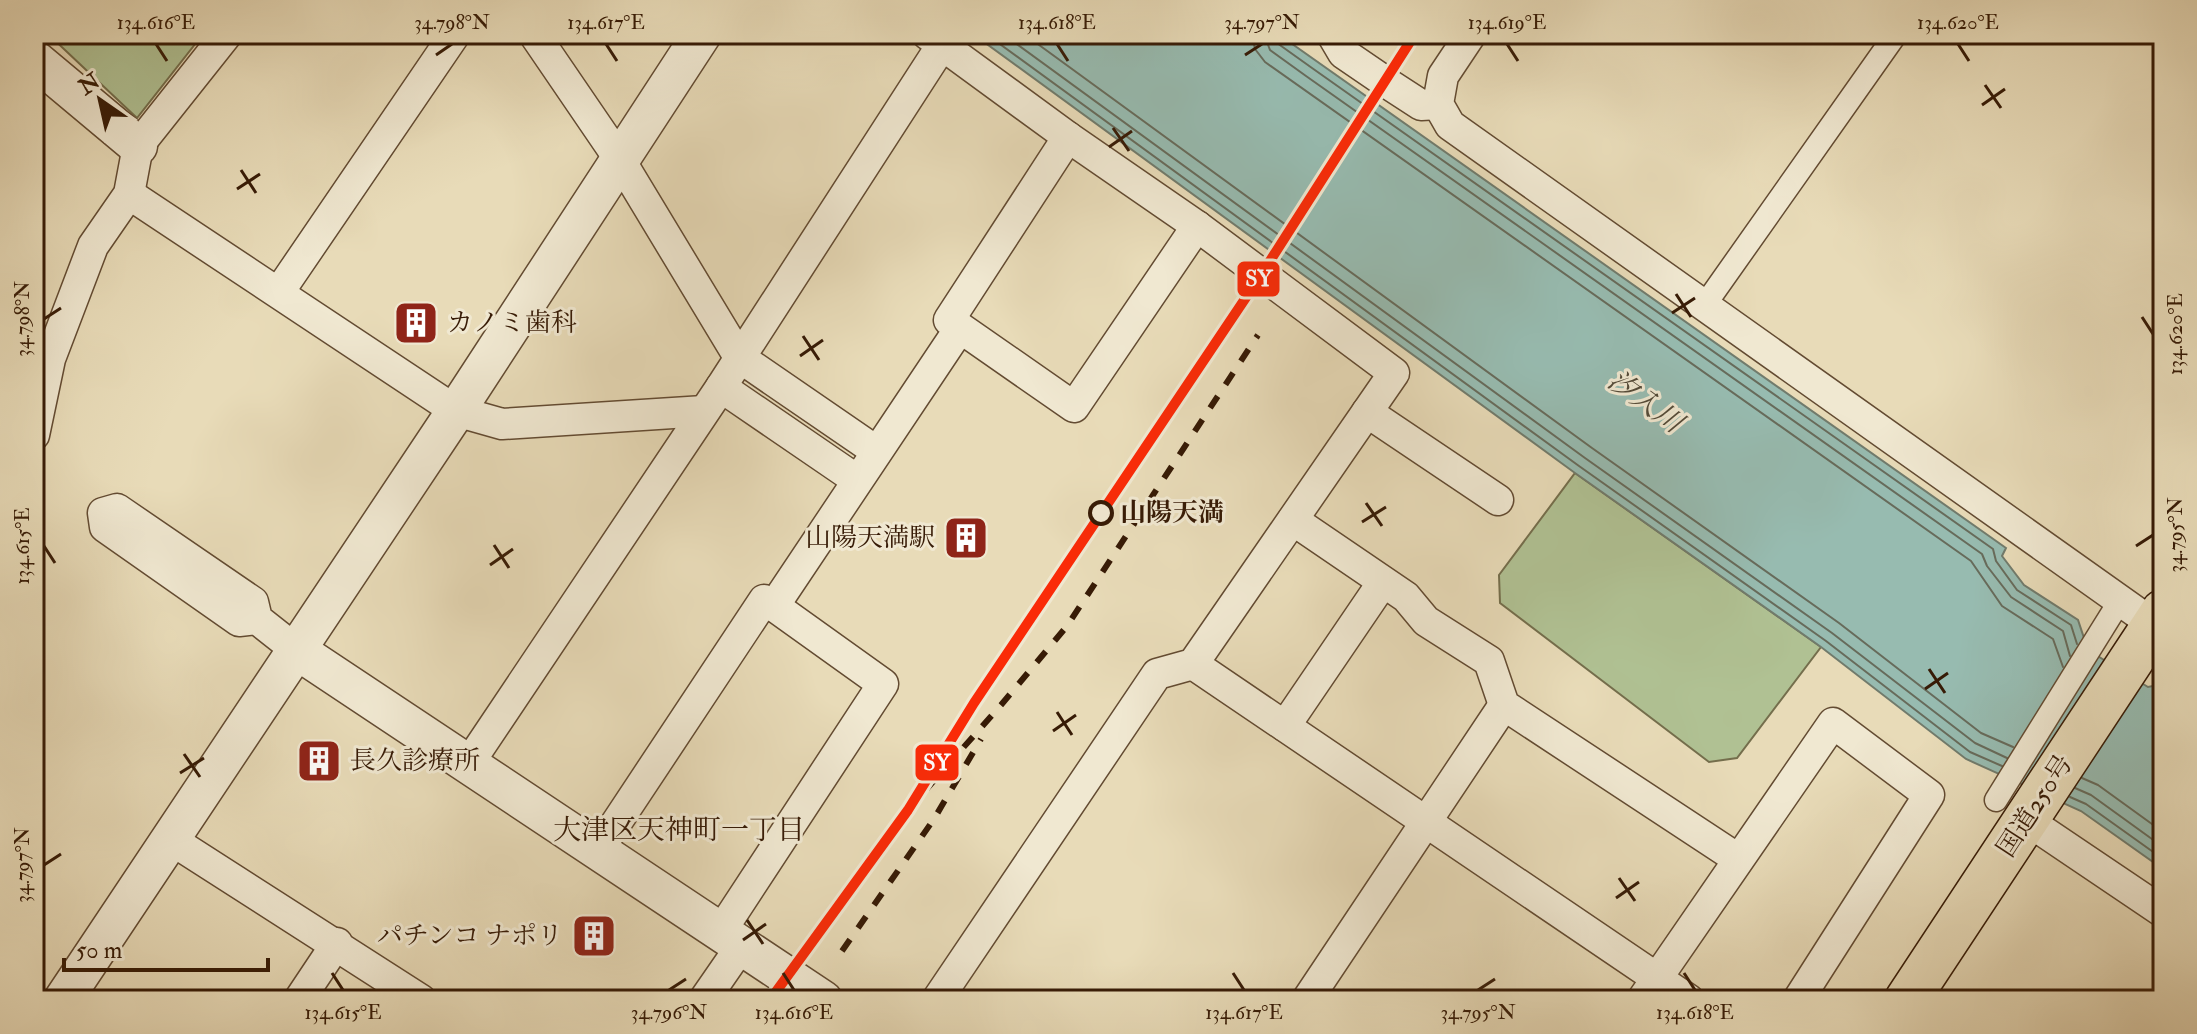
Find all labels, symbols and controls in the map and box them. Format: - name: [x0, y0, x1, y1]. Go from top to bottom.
- text: 134.616°E: [117, 10, 195, 35]
- text: 34.798°N: [414, 10, 490, 35]
- text: 134.617°E: [567, 10, 645, 35]
- text: 134.618°E: [1018, 10, 1096, 35]
- text: 34.797°N: [1224, 10, 1300, 35]
- text: 134.619°E: [1468, 10, 1546, 35]
- text: 134.620°E: [1917, 10, 1999, 35]
- north arrow: [60, 60, 140, 140]
- text: N: [73, 67, 106, 102]
- line badge: SY: [1236, 260, 1281, 298]
- text: SY: [1245, 265, 1274, 293]
- text: 34.798°N: [10, 281, 35, 357]
- text: 134.620°E: [2163, 293, 2188, 375]
- building icon: カノミ歯科: [392, 299, 440, 347]
- place label: カノミ歯科: [447, 307, 577, 339]
- water label: 汐入川: [1601, 363, 1692, 443]
- place label: 山陽天満: [1120, 497, 1224, 529]
- text: 34.795°N: [2163, 497, 2188, 573]
- marker: 山陽天満: [1089, 501, 1113, 525]
- text: 134.615°E: [10, 507, 35, 585]
- building icon: 山陽天満駅: [942, 514, 990, 562]
- place label: 山陽天満駅: [805, 522, 935, 554]
- building icon: 長久診療所: [295, 737, 343, 785]
- line badge: SY: [914, 743, 960, 782]
- place label: 長久診療所: [350, 745, 480, 777]
- text: SY: [923, 749, 952, 777]
- street label: 国道250号: [1990, 749, 2080, 863]
- district label: 大津区天神町一丁目: [553, 813, 805, 848]
- text: 34.797°N: [10, 827, 35, 903]
- building icon: パチンコ ナポリ: [570, 912, 618, 960]
- place label: パチンコ ナポリ: [377, 920, 563, 952]
- scale bar: [64, 922, 268, 972]
- text: 50 m: [76, 935, 123, 966]
- text: 134.615°E: [304, 1000, 382, 1025]
- text: 34.796°N: [631, 1000, 707, 1025]
- text: 134.616°E: [755, 1000, 833, 1025]
- text: 134.617°E: [1205, 1000, 1283, 1025]
- text: 34.795°N: [1440, 1000, 1516, 1025]
- text: 134.618°E: [1656, 1000, 1734, 1025]

